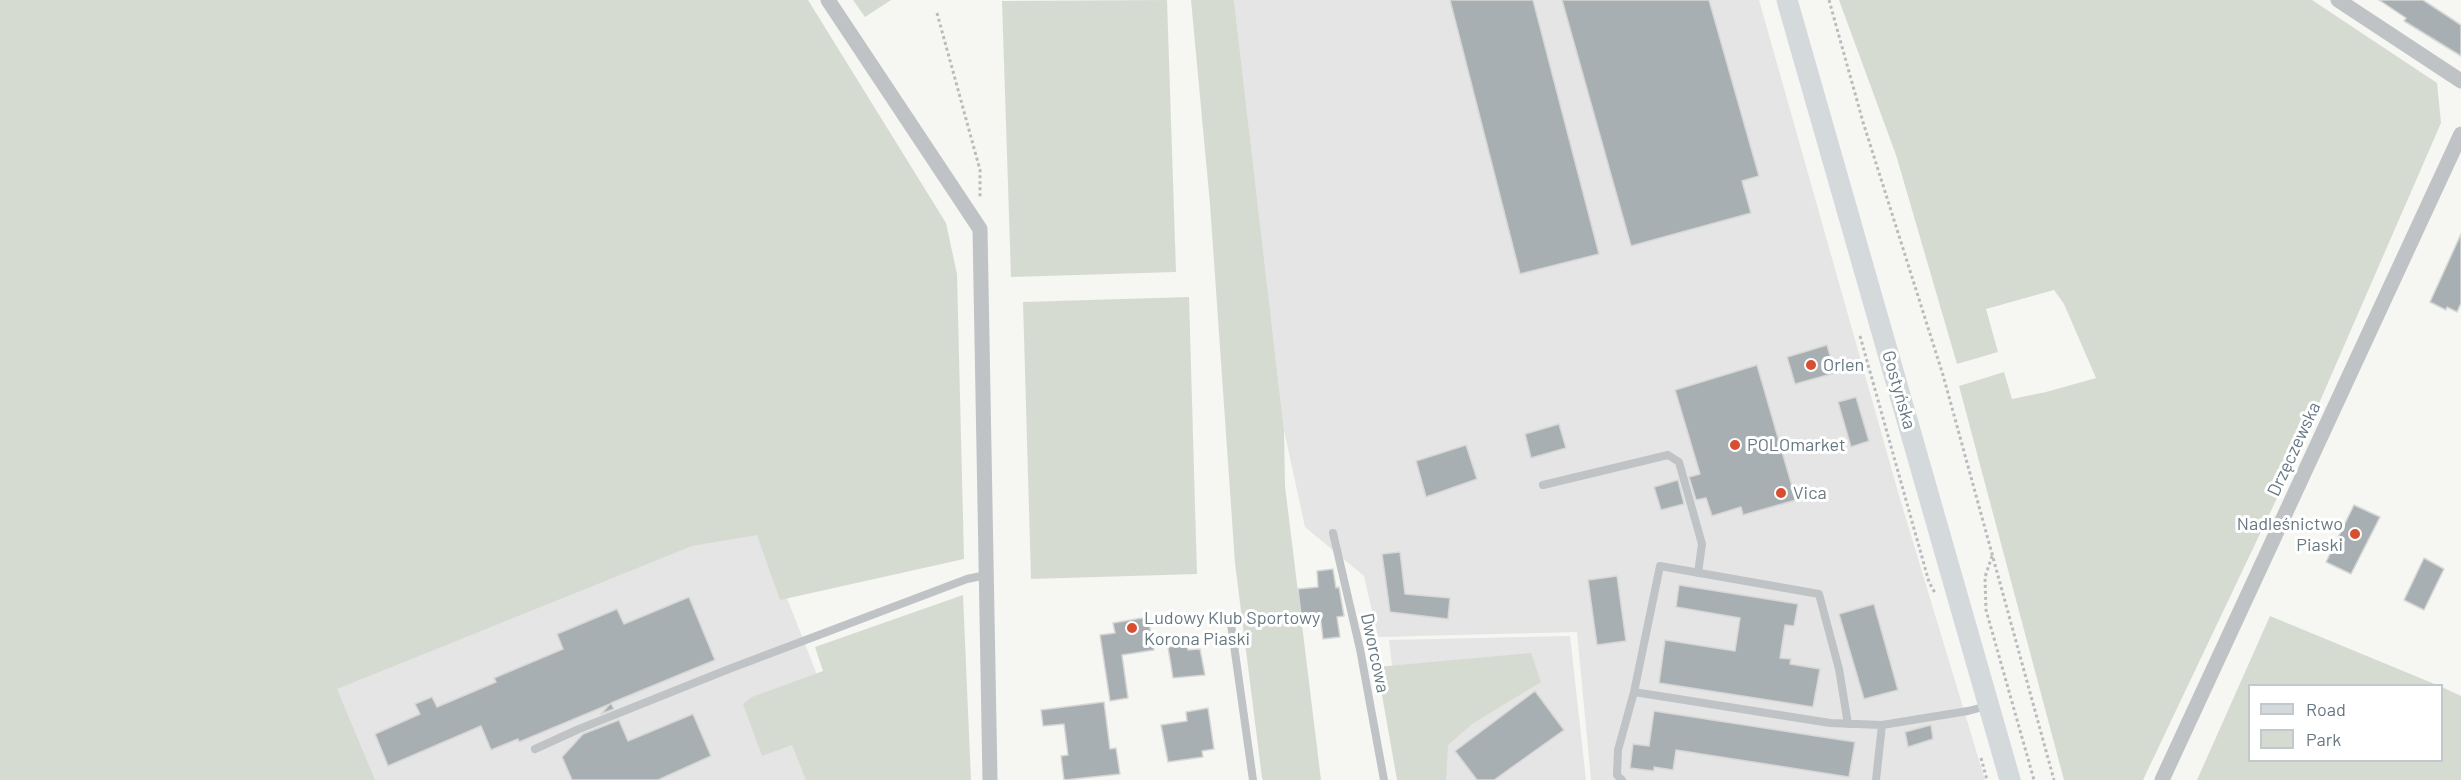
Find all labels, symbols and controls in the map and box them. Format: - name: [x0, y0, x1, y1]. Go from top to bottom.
- street label: Gostyńska: [1877, 348, 1921, 432]
- place label: Orlen: [1823, 354, 1864, 376]
- marker: Orlen: [1804, 358, 1818, 372]
- street label: Drzęczewska: [2263, 399, 2325, 499]
- place label: POLOmarket: [1747, 434, 1846, 456]
- marker: POLOmarket: [1728, 438, 1742, 452]
- place label: Vica: [1793, 482, 1827, 504]
- marker: Vica: [1774, 486, 1788, 500]
- place label: Nadleśnictwo Piaski: [2237, 513, 2343, 556]
- marker: Nadleśnictwo Piaski: [2348, 527, 2362, 541]
- place label: Ludowy Klub Sportowy Korona Piaski: [1144, 607, 1320, 650]
- street label: Dworcowa: [1356, 611, 1394, 695]
- marker: Ludowy Klub Sportowy Korona Piaski: [1125, 621, 1139, 635]
- legend: [2248, 684, 2443, 762]
- text: Road: [2306, 698, 2346, 720]
- text: Park: [2306, 728, 2341, 750]

